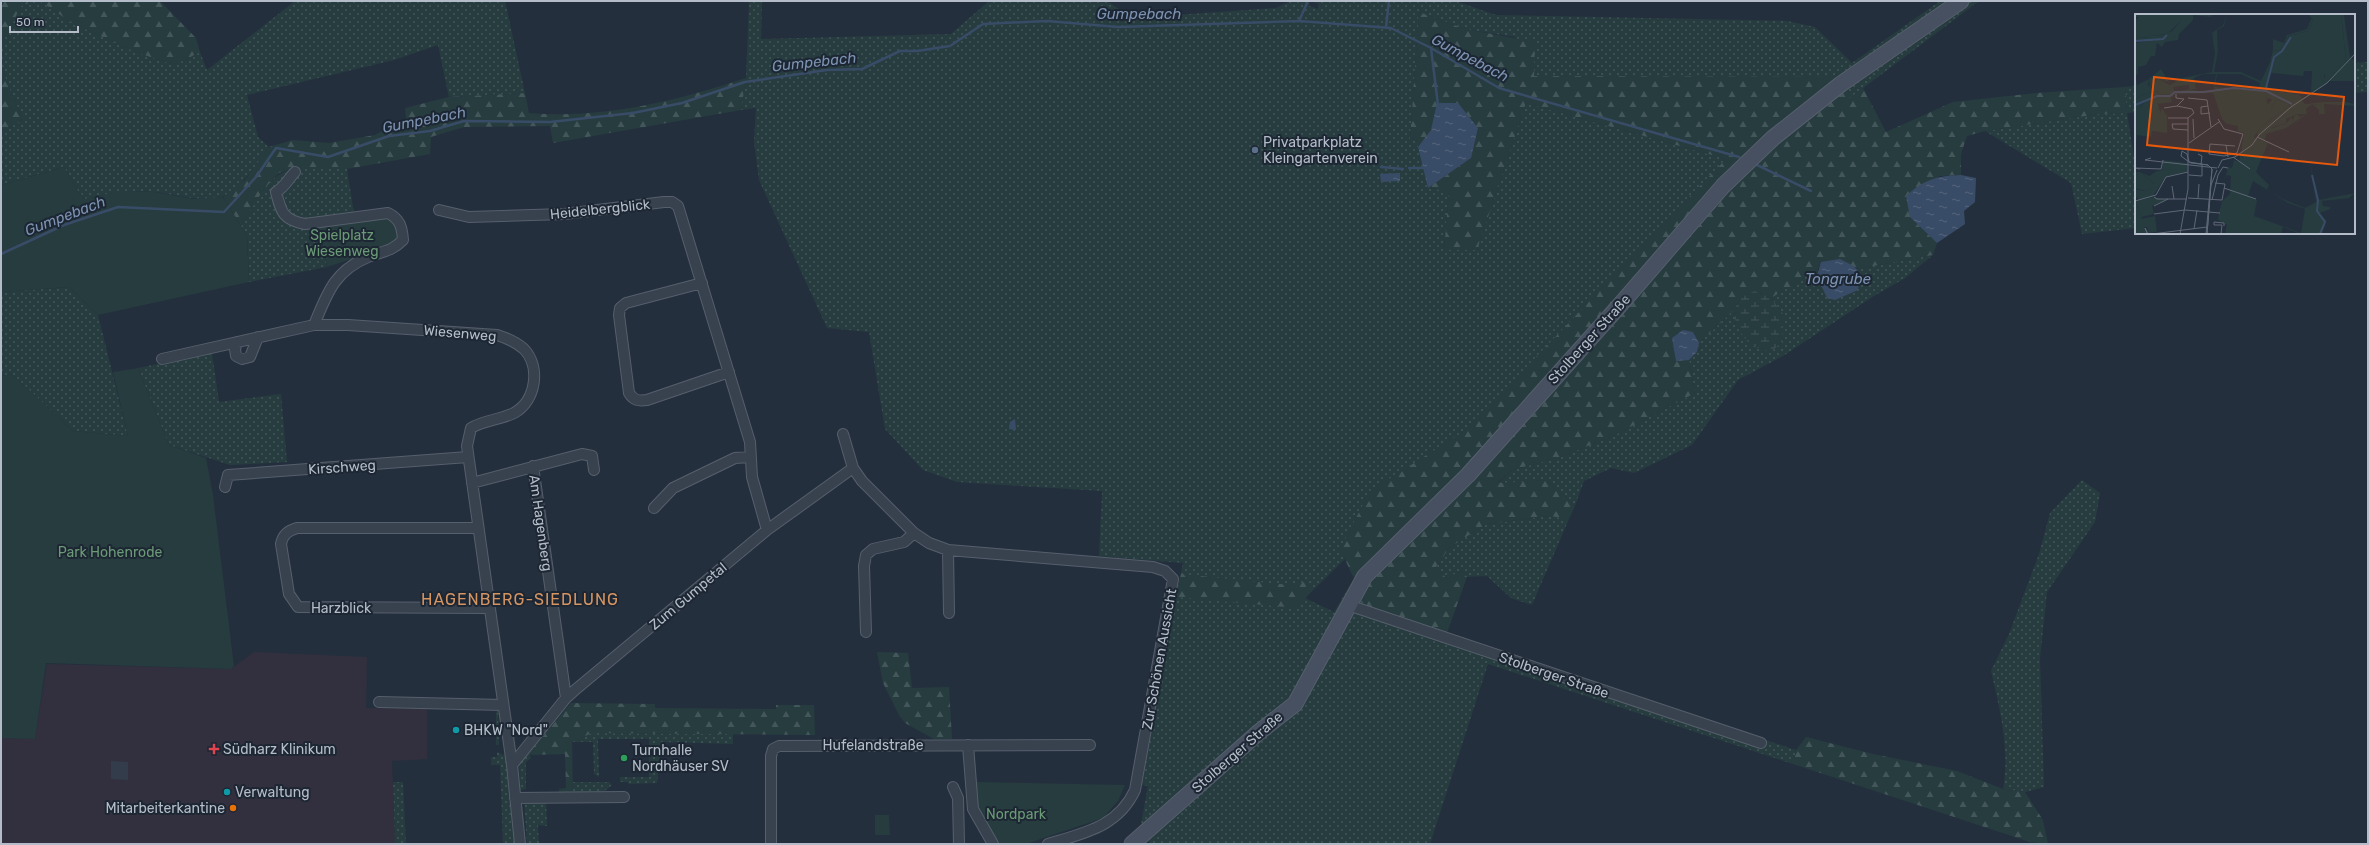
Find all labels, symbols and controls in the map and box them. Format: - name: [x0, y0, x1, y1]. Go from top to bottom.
- water label: Gumpebach: [1097, 5, 1182, 23]
- scale bar: [10, 8, 78, 34]
- inset map: [2135, 14, 2355, 234]
- text: 50 m: [16, 15, 44, 29]
- water label: Gumpebach: [1428, 30, 1512, 86]
- water label: Gumpebach: [771, 49, 857, 75]
- water label: Gumpebach: [381, 103, 467, 137]
- place label: Privatparkplatz Kleingartenverein: [1263, 134, 1378, 167]
- marker: Privatparkplatz Kleingartenverein: [1250, 145, 1260, 155]
- water label: Gumpebach: [22, 192, 108, 240]
- street label: Heidelbergblick: [549, 196, 652, 223]
- park label: Spielplatz Wiesenweg: [305, 227, 379, 260]
- water label: Tongrube: [1805, 270, 1872, 288]
- street label: Stolberger Straße: [1545, 291, 1634, 388]
- street label: Wiesenweg: [423, 322, 497, 345]
- street label: Kirschweg: [308, 457, 376, 478]
- street label: Am Hagenberg: [525, 474, 556, 572]
- park label: Park Hohenrode: [58, 544, 162, 561]
- street label: Zum Gumpetal: [646, 559, 730, 634]
- street label: Zur Schönen Aussicht: [1139, 587, 1180, 731]
- district label: HAGENBERG-SIEDLUNG: [421, 590, 619, 609]
- street label: Harzblick: [311, 600, 372, 617]
- street label: Stolberger Straße: [1497, 649, 1611, 702]
- street label: Stolberger Straße: [1188, 708, 1286, 796]
- place label: BHKW "Nord": [464, 722, 548, 739]
- marker: BHKW "Nord": [451, 725, 461, 735]
- street label: Hufelandstraße: [822, 737, 924, 754]
- place label: Südharz Klinikum: [223, 741, 336, 758]
- place label: Turnhalle Nordhäuser SV: [632, 742, 729, 775]
- marker: Südharz Klinikum: [208, 743, 220, 755]
- marker: Turnhalle Nordhäuser SV: [619, 753, 629, 763]
- place label: Verwaltung: [235, 784, 310, 801]
- marker: Verwaltung: [222, 787, 232, 797]
- place label: Mitarbeiterkantine: [105, 800, 225, 817]
- marker: Mitarbeiterkantine: [228, 803, 238, 813]
- park label: Nordpark: [986, 806, 1047, 823]

